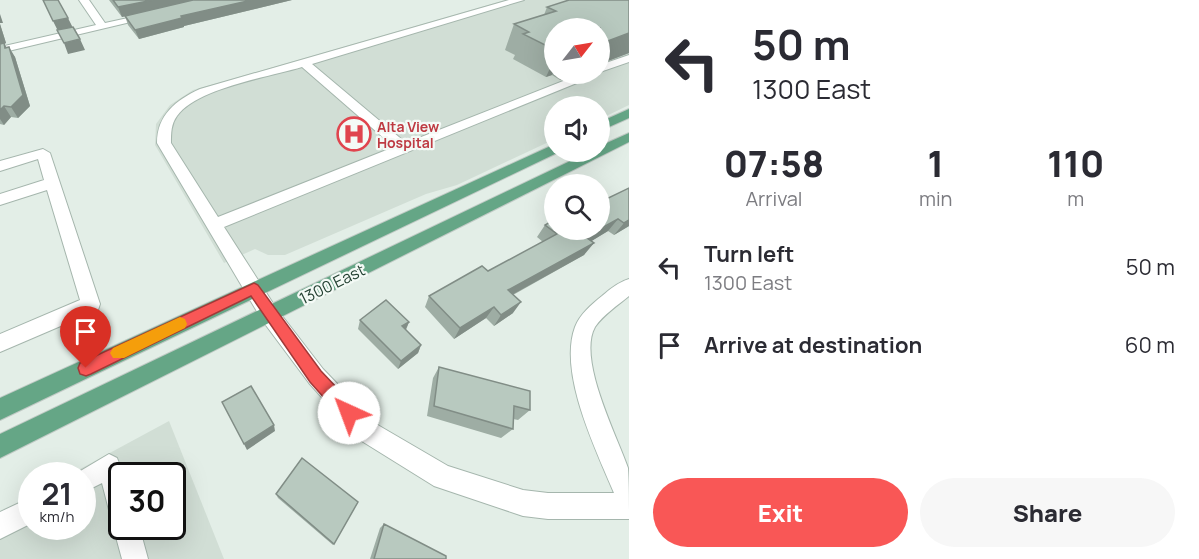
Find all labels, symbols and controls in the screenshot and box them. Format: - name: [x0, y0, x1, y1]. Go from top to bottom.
- text: 50 m: [752, 15, 850, 73]
- north arrow: [544, 18, 610, 84]
- map controls: [544, 18, 610, 240]
- icon: left: [653, 24, 731, 102]
- text: 1300 East: [752, 70, 871, 107]
- button: sound: [544, 96, 610, 162]
- hospital icon: Alta View Hospital: [336, 116, 372, 152]
- place label: Alta View Hospital: [377, 117, 439, 152]
- text: 07:58: [724, 139, 824, 188]
- text: 1: [928, 139, 944, 188]
- text: 110: [1047, 139, 1104, 188]
- button: search: [544, 174, 610, 240]
- text: Arrival: [745, 185, 803, 212]
- text: min: [919, 185, 952, 212]
- text: m: [1067, 185, 1084, 212]
- text: Turn left: [704, 239, 794, 269]
- icon: left: [653, 251, 686, 284]
- text: 50 m: [1126, 252, 1175, 282]
- street label: 1300 East: [295, 259, 369, 309]
- text: 1300 East: [704, 269, 792, 296]
- pin: [60, 306, 111, 368]
- icon: arrive: [69, 315, 102, 348]
- icon: arrive: [653, 329, 686, 362]
- text: Arrive at destination: [704, 330, 922, 360]
- text: 60 m: [1125, 330, 1175, 360]
- position arrow: [317, 381, 381, 445]
- speed limit sign: 30: [108, 462, 186, 540]
- text: 21: [41, 473, 73, 514]
- button: Exit: [653, 478, 908, 547]
- button: Share: [920, 478, 1175, 547]
- text: km/h: [40, 506, 74, 527]

